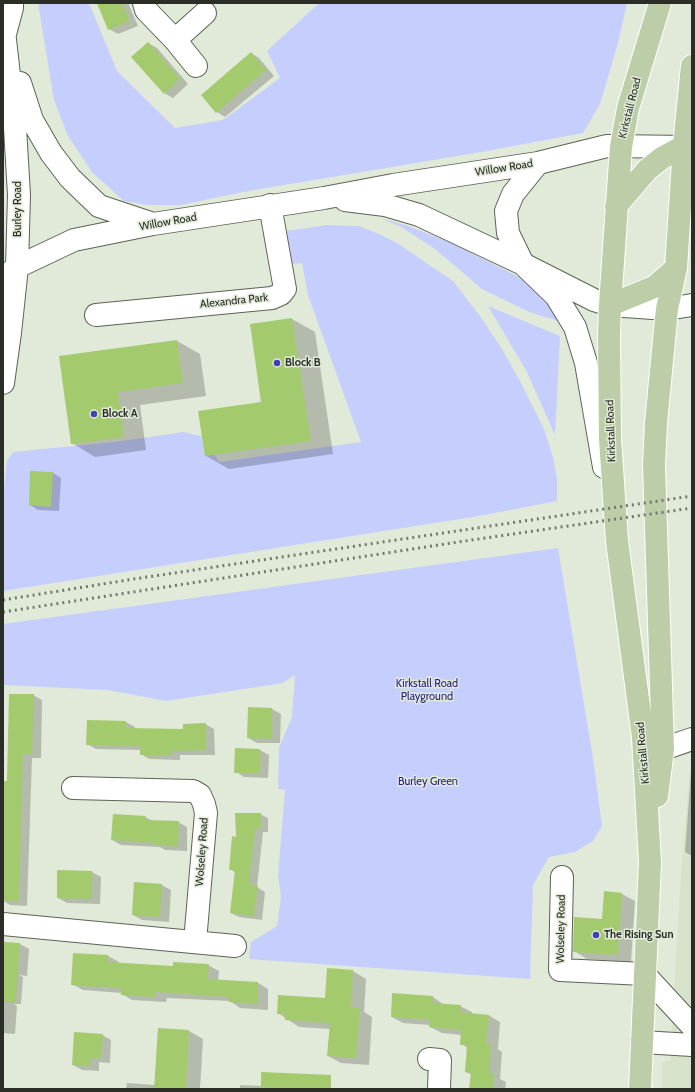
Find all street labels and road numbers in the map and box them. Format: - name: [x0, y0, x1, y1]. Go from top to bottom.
- street label: Kirkstall Road: [616, 76, 644, 140]
- street label: Willow Road: [474, 157, 534, 179]
- street label: Burley Road: [11, 181, 25, 237]
- street label: Willow Road: [138, 210, 198, 234]
- street label: Alexandra Park: [199, 291, 269, 311]
- street label: Kirkstall Road: [603, 400, 619, 462]
- street label: Kirkstall Road: [634, 721, 652, 785]
- street label: Wolseley Road: [193, 817, 211, 887]
- street label: Wolseley Road: [554, 894, 568, 964]

